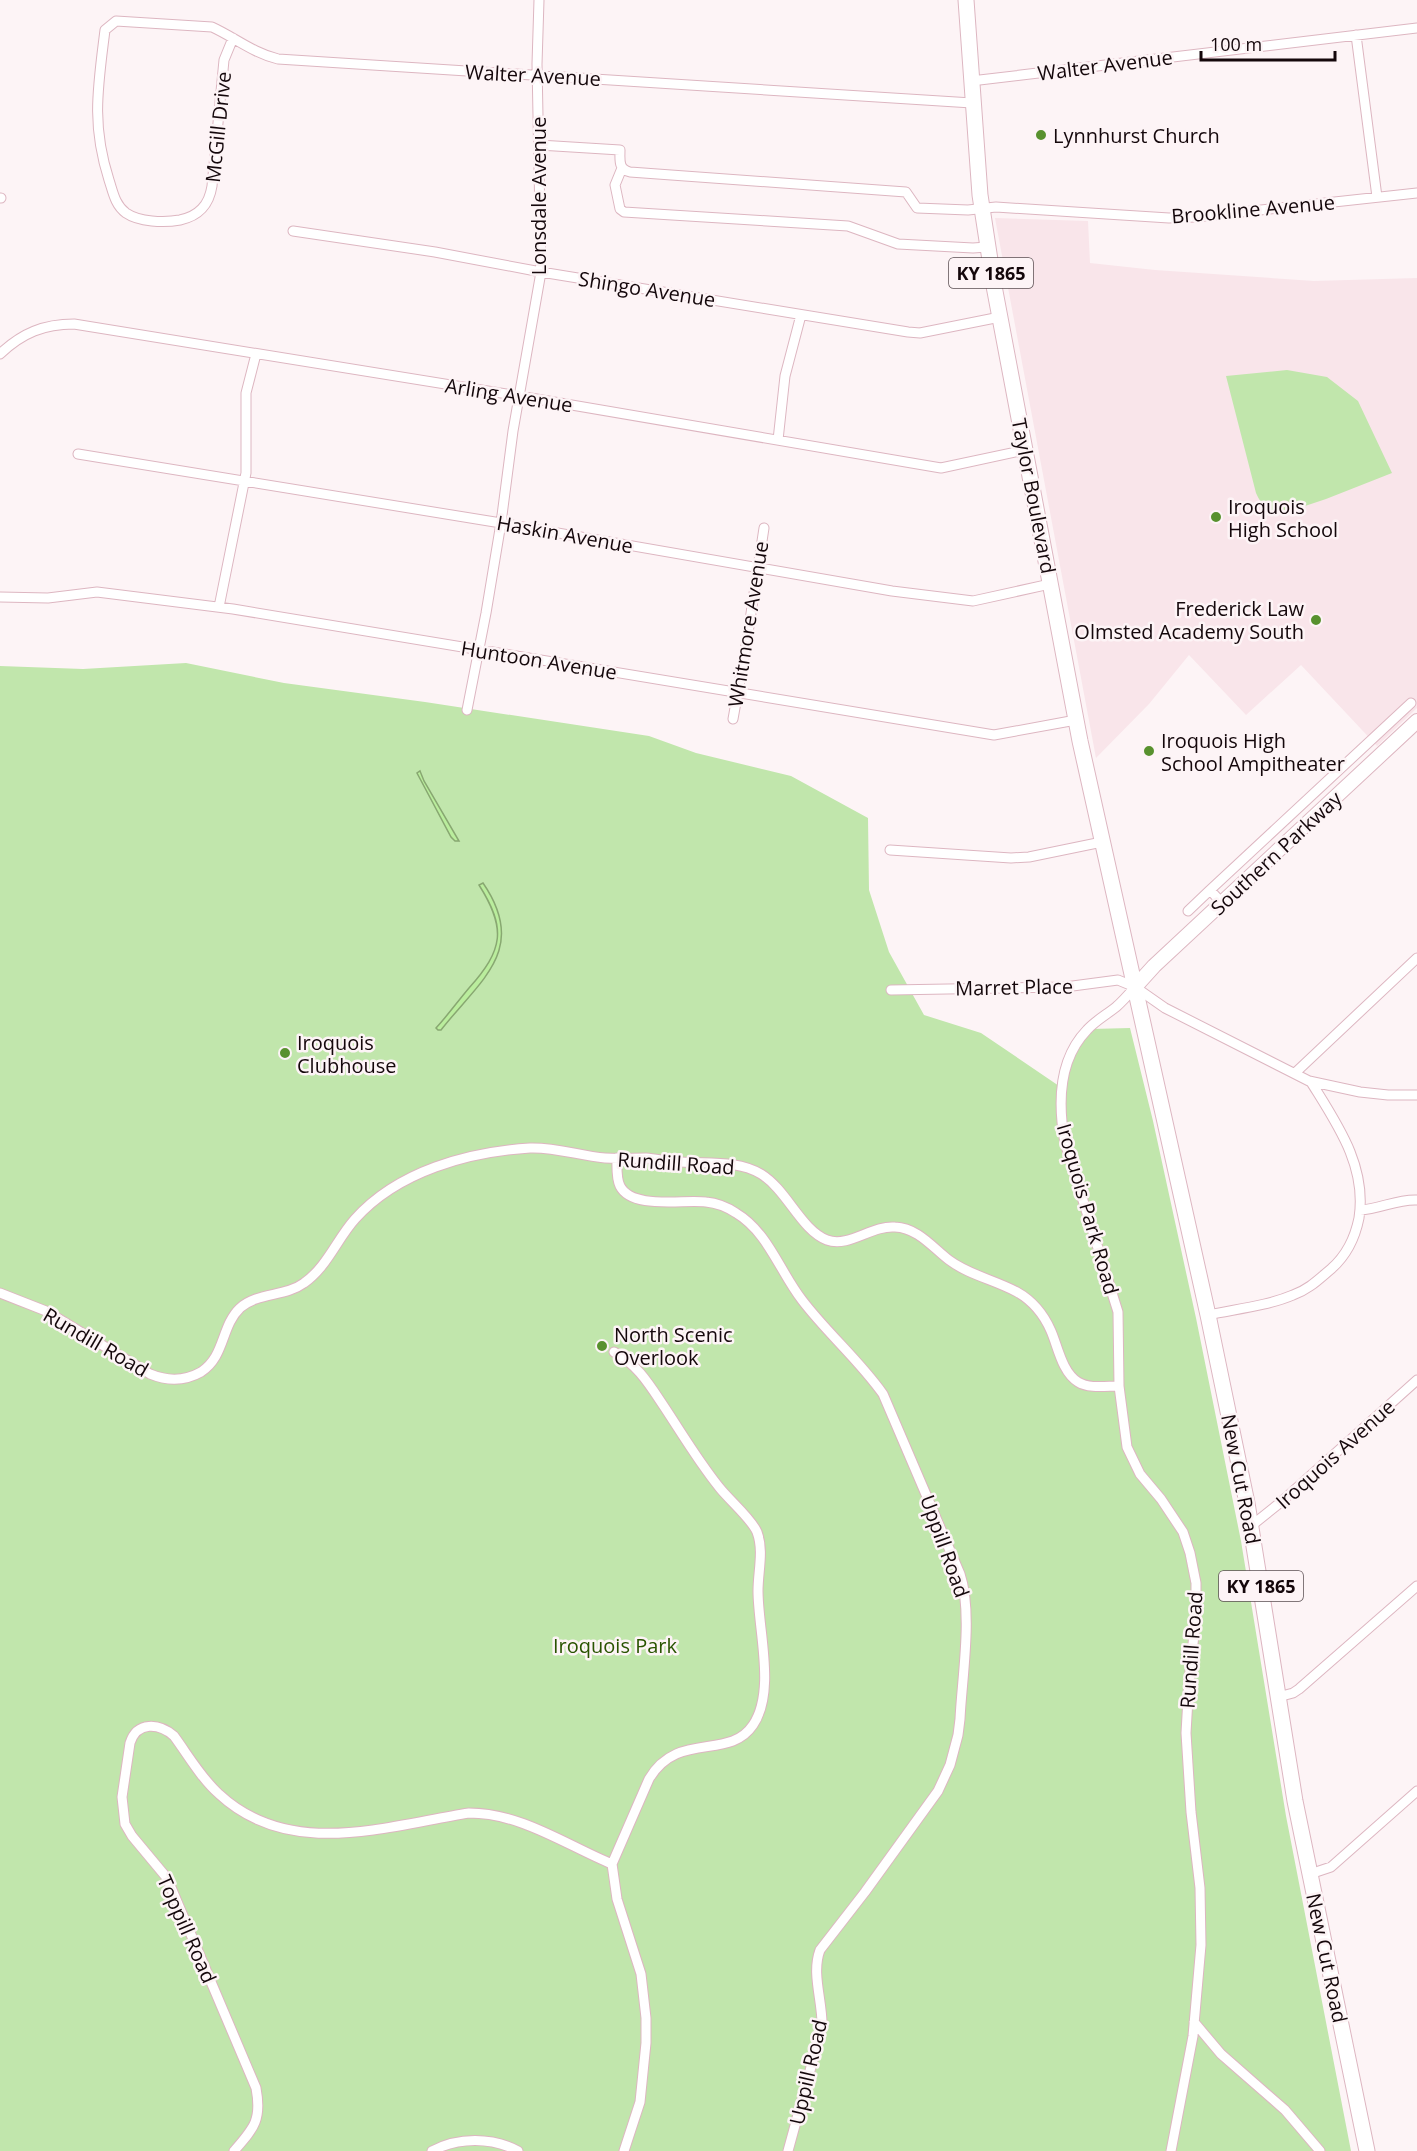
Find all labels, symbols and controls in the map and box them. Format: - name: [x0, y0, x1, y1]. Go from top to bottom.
- scale bar: [1201, 24, 1334, 62]
- text: 100 m: [1210, 32, 1262, 56]
- street label: Walter Avenue: [1036, 43, 1174, 87]
- street label: Walter Avenue: [464, 58, 602, 92]
- street label: McGill Drive: [199, 70, 237, 184]
- street label: Lonsdale Avenue: [525, 117, 552, 275]
- place label: Lynnhurst Church: [1053, 122, 1220, 149]
- marker: Lynnhurst Church: [1034, 128, 1048, 142]
- street label: Brookline Avenue: [1170, 188, 1336, 230]
- road number: KY 1865: [949, 258, 1033, 288]
- street label: Shingo Avenue: [577, 265, 717, 313]
- street label: Arling Avenue: [443, 372, 575, 418]
- street label: Taylor Boulevard: [1006, 416, 1062, 576]
- place label: Iroquois High School: [1228, 493, 1338, 543]
- street label: Haskin Avenue: [495, 509, 635, 559]
- marker: Iroquois High School: [1209, 510, 1223, 524]
- street label: Whitmore Avenue: [722, 539, 774, 709]
- place label: Frederick Law Olmsted Academy South: [1074, 595, 1305, 645]
- marker: Frederick Law Olmsted Academy South: [1309, 613, 1323, 627]
- street label: Huntoon Avenue: [459, 634, 619, 686]
- place label: Iroquois High School Ampitheater: [1161, 727, 1345, 777]
- marker: Iroquois High School Ampitheater: [1142, 744, 1156, 758]
- street label: Southern Parkway: [1205, 784, 1348, 921]
- street label: Marret Place: [955, 972, 1073, 1002]
- place label: Iroquois Clubhouse: [297, 1029, 396, 1079]
- marker: Iroquois Clubhouse: [278, 1046, 292, 1060]
- street label: Iroquois Park Road: [1051, 1120, 1125, 1298]
- street label: Rundill Road: [617, 1145, 735, 1181]
- street label: Rundill Road: [39, 1301, 153, 1383]
- place label: North Scenic Overlook: [614, 1321, 733, 1371]
- marker: North Scenic Overlook: [595, 1339, 609, 1353]
- street label: Iroquois Avenue: [1270, 1393, 1400, 1515]
- street label: New Cut Road: [1215, 1412, 1267, 1546]
- street label: Uppill Road: [914, 1491, 976, 1601]
- road number: KY 1865: [1219, 1571, 1303, 1601]
- street label: Rundill Road: [1173, 1591, 1209, 1709]
- park label: Iroquois Park: [553, 1632, 677, 1659]
- street label: Toppill Road: [151, 1871, 223, 1987]
- street label: New Cut Road: [1300, 1891, 1354, 2025]
- street label: Uppill Road: [783, 2017, 833, 2127]

